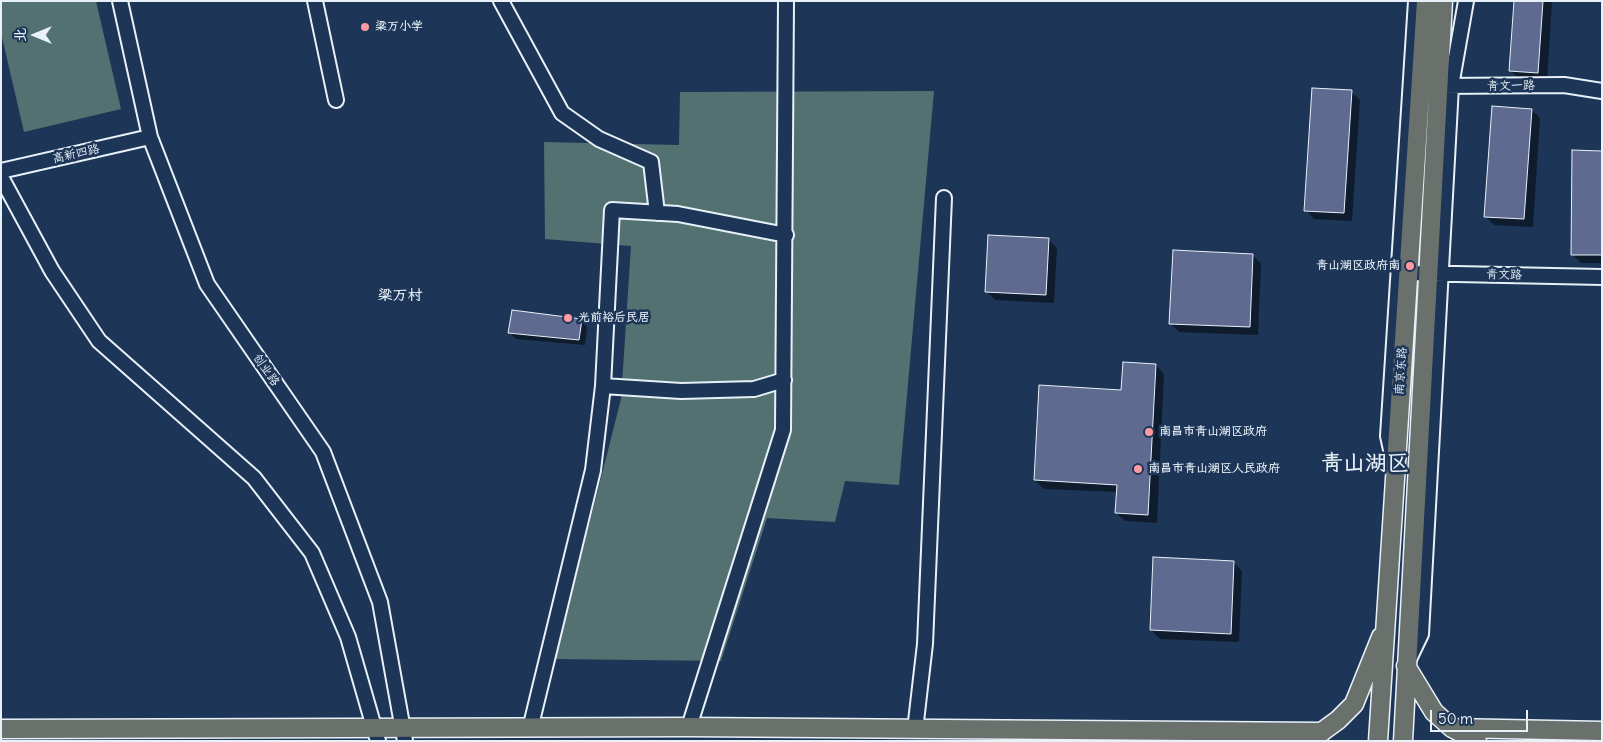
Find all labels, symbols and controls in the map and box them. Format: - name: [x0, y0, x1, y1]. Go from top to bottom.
- north arrow: [10, 10, 60, 60]
- place label: 梁万小学: [375, 20, 423, 34]
- marker: 梁万小学: [359, 21, 371, 33]
- text: 北: [11, 28, 29, 42]
- street label: 青文一路: [1487, 78, 1535, 94]
- street label: 高新四路: [51, 142, 101, 166]
- place label: 青山湖区政府南: [1316, 259, 1400, 273]
- marker: 青山湖区政府南: [1404, 260, 1416, 272]
- street label: 青文路: [1486, 267, 1522, 283]
- district label: 梁万村: [378, 287, 422, 305]
- place label: 光前裕后民居: [578, 311, 650, 325]
- marker: 光前裕后民居: [562, 312, 574, 324]
- street label: 南京东路: [1392, 347, 1410, 395]
- street label: 创业路: [250, 351, 282, 389]
- place label: 南昌市青山湖区政府: [1159, 425, 1267, 439]
- marker: 南昌市青山湖区政府: [1143, 426, 1155, 438]
- district label: 青山湖区: [1321, 451, 1409, 477]
- place label: 南昌市青山湖区人民政府: [1148, 462, 1280, 476]
- marker: 南昌市青山湖区人民政府: [1132, 463, 1144, 475]
- scale bar: [1433, 700, 1530, 732]
- text: 50 m: [1438, 709, 1473, 728]

